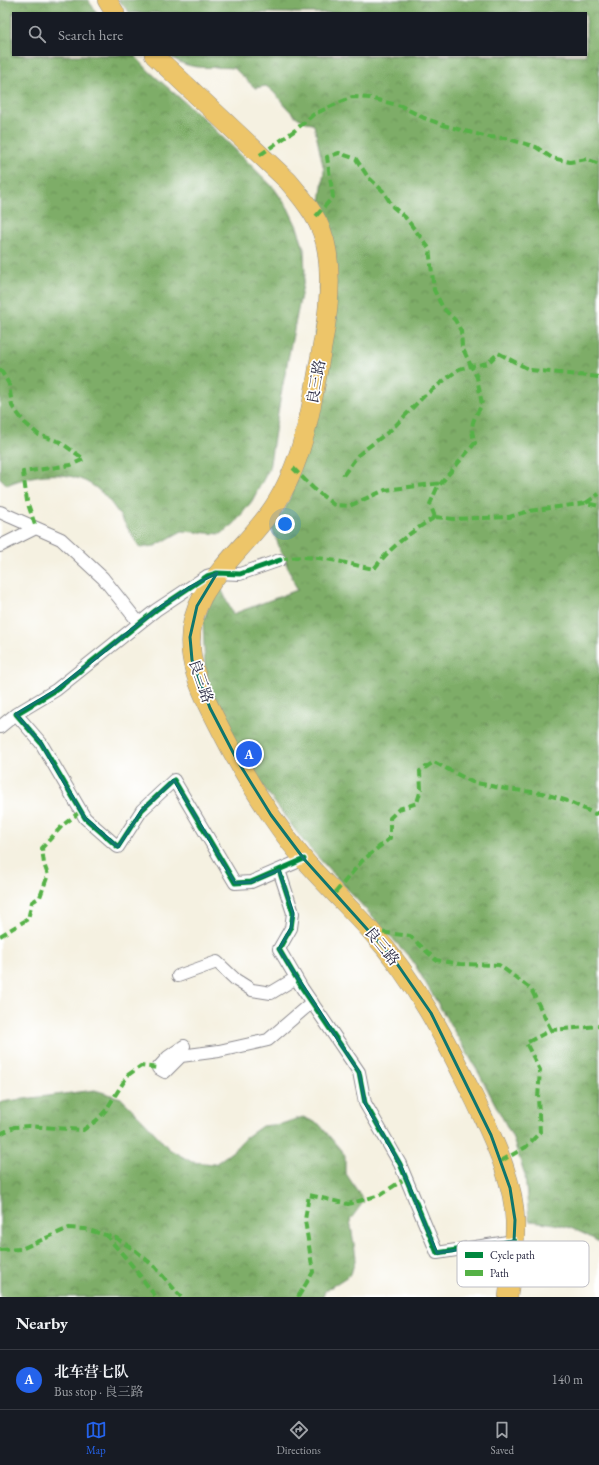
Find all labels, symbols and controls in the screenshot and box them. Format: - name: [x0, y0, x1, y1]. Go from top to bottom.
- search box: [12, 12, 587, 56]
- icon: search: [26, 23, 48, 45]
- text: Search here: [58, 25, 123, 44]
- street label: 良三路: [302, 358, 329, 406]
- your location: [275, 514, 295, 534]
- street label: 良三路: [185, 656, 218, 705]
- pin: A: [236, 739, 262, 769]
- street label: 良三路: [361, 922, 404, 969]
- legend: [457, 1241, 589, 1287]
- text: Cycle path: [490, 1248, 535, 1262]
- text: Path: [490, 1266, 509, 1280]
- text: Nearby: [16, 1312, 68, 1334]
- text: 北车营七队: [54, 1362, 129, 1381]
- text: A: [24, 1371, 34, 1388]
- text: 140 m: [552, 1371, 583, 1388]
- text: Bus stop · 良三路: [54, 1383, 144, 1400]
- tab: Map: [85, 1419, 107, 1457]
- tab: Directions: [277, 1419, 321, 1457]
- tab: Saved: [491, 1419, 514, 1457]

